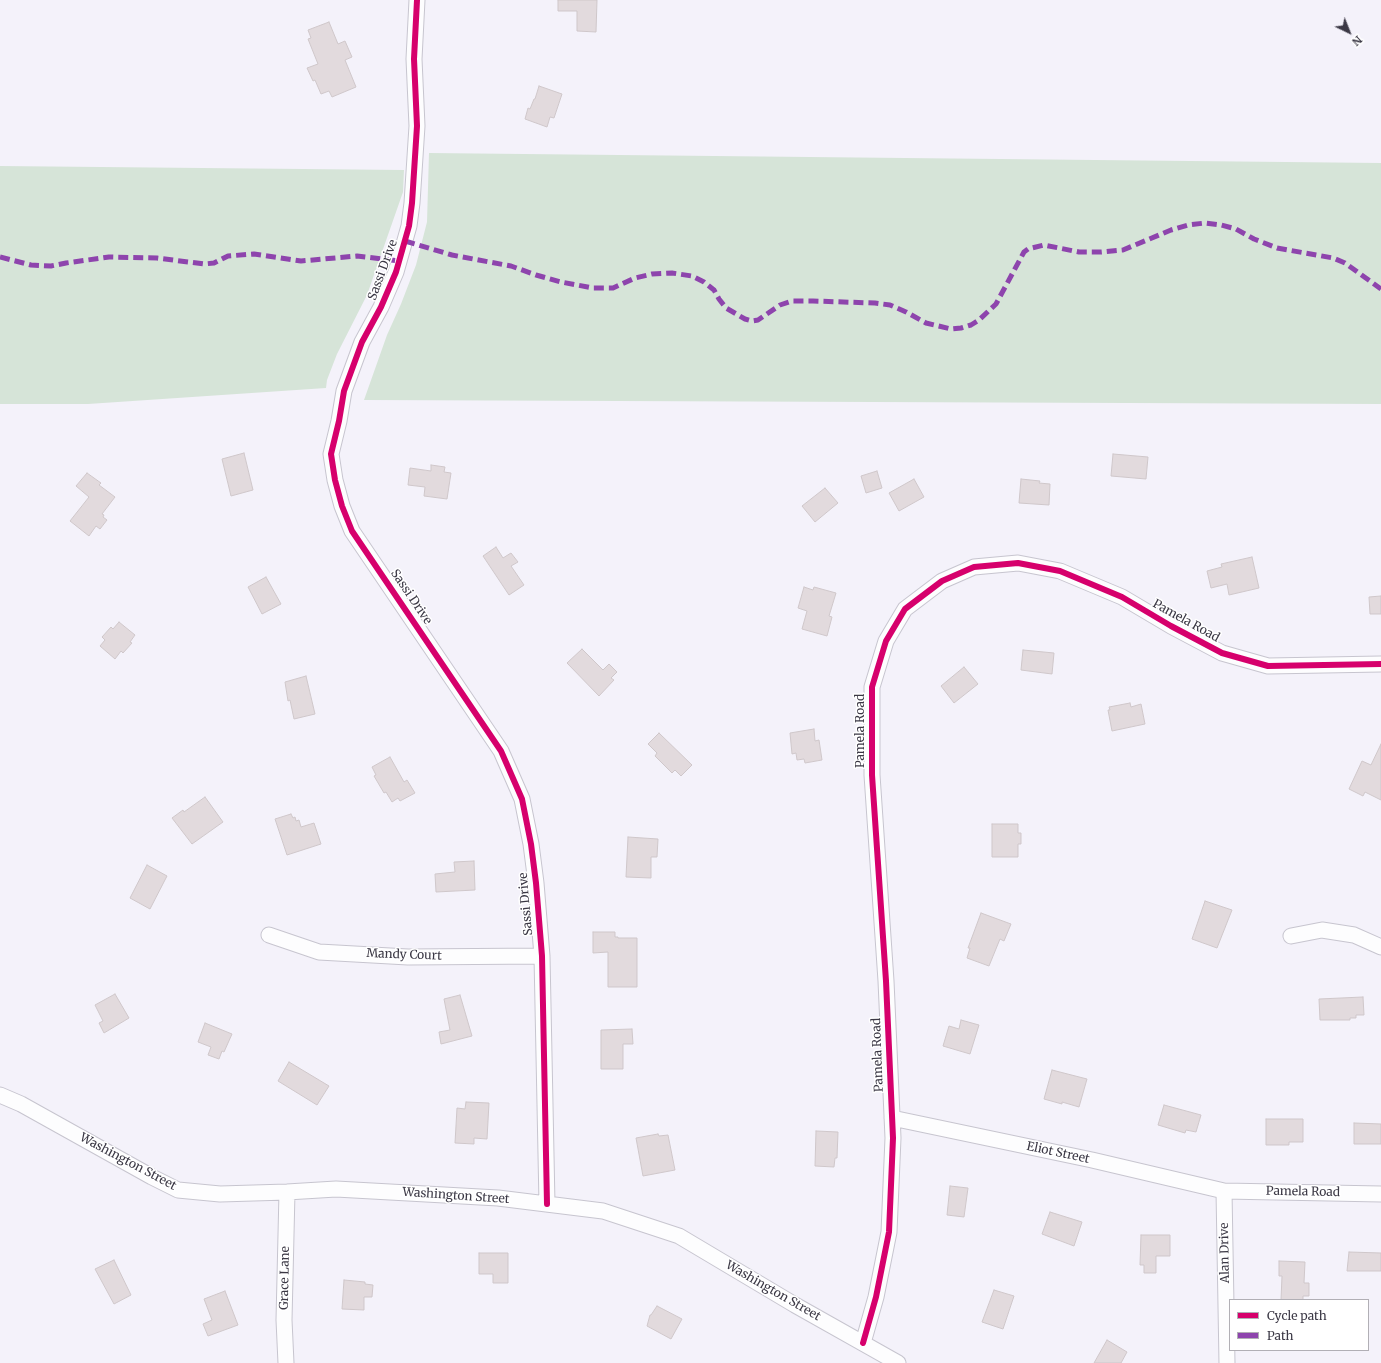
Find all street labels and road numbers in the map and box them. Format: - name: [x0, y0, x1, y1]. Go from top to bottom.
- street label: Sassi Drive: [365, 238, 401, 302]
- street label: Sassi Drive: [387, 567, 435, 627]
- street label: Pamela Road: [1150, 597, 1222, 645]
- street label: Pamela Road: [854, 694, 868, 768]
- street label: Sassi Drive: [516, 872, 536, 936]
- street label: Mandy Court: [366, 946, 442, 964]
- street label: Pamela Road: [870, 1018, 886, 1092]
- street label: Washington Street: [77, 1130, 179, 1194]
- street label: Eliot Street: [1025, 1139, 1091, 1167]
- street label: Pamela Road: [1266, 1184, 1340, 1200]
- street label: Washington Street: [402, 1185, 510, 1207]
- street label: Alan Drive: [1217, 1223, 1233, 1283]
- street label: Grace Lane: [277, 1246, 293, 1310]
- street label: Washington Street: [723, 1258, 823, 1324]

